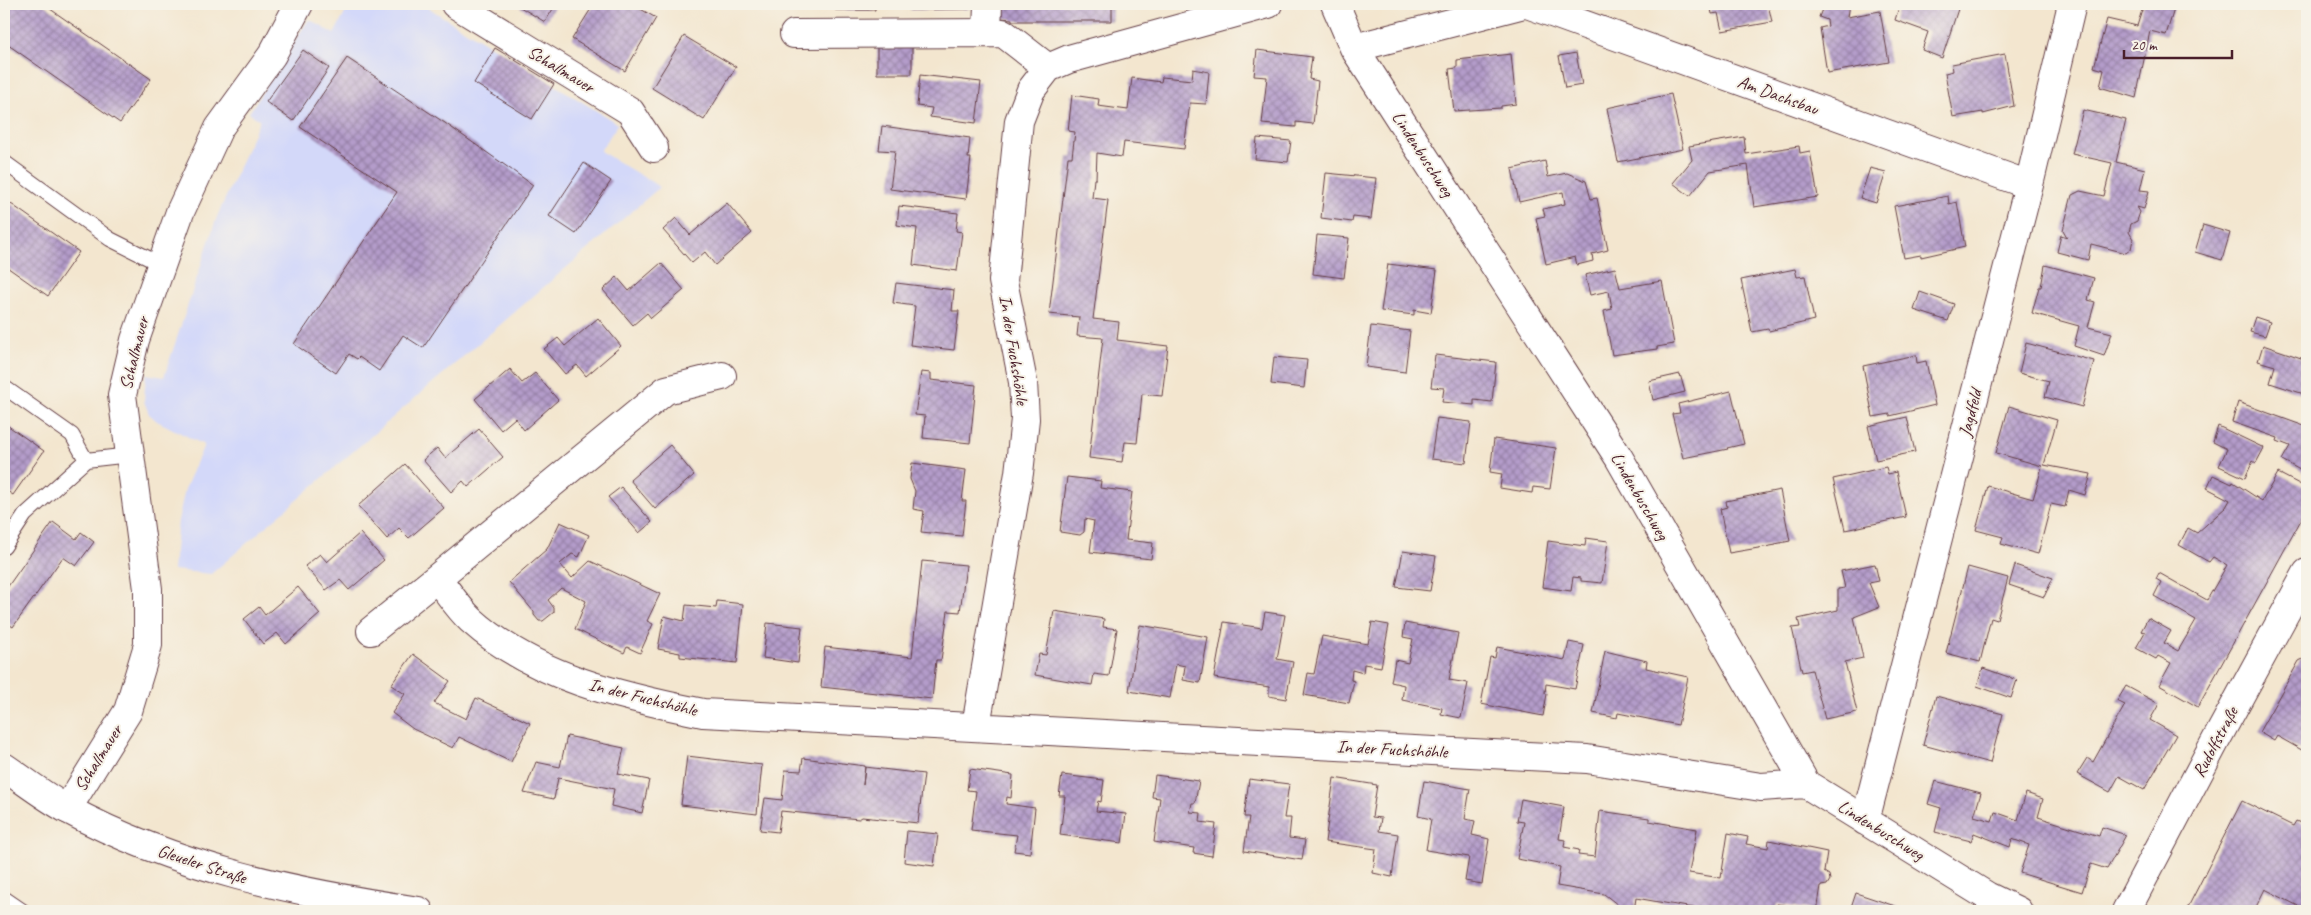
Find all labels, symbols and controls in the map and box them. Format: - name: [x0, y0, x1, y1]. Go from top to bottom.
- scale bar: [2124, 28, 2231, 60]
- text: 20 m: [2131, 36, 2158, 55]
- street label: Schallmauer: [524, 40, 600, 98]
- street label: Am Dachsbau: [1735, 70, 1823, 120]
- street label: Lindenbuschweg: [1387, 107, 1460, 202]
- street label: In der Fuchshöhle: [994, 294, 1034, 408]
- street label: Schallmauer: [114, 313, 154, 392]
- street label: Jagdfeld: [1953, 384, 1987, 440]
- street label: Lindenbuschweg: [1606, 448, 1675, 545]
- street label: In der Fuchshöhle: [587, 673, 700, 721]
- street label: Rudolfstraße: [2187, 702, 2243, 781]
- street label: Schallmauer: [69, 719, 128, 795]
- street label: In der Fuchshöhle: [1336, 735, 1449, 763]
- street label: Lindenbuschweg: [1834, 795, 1930, 866]
- street label: Gleueler Straße: [155, 839, 250, 889]

